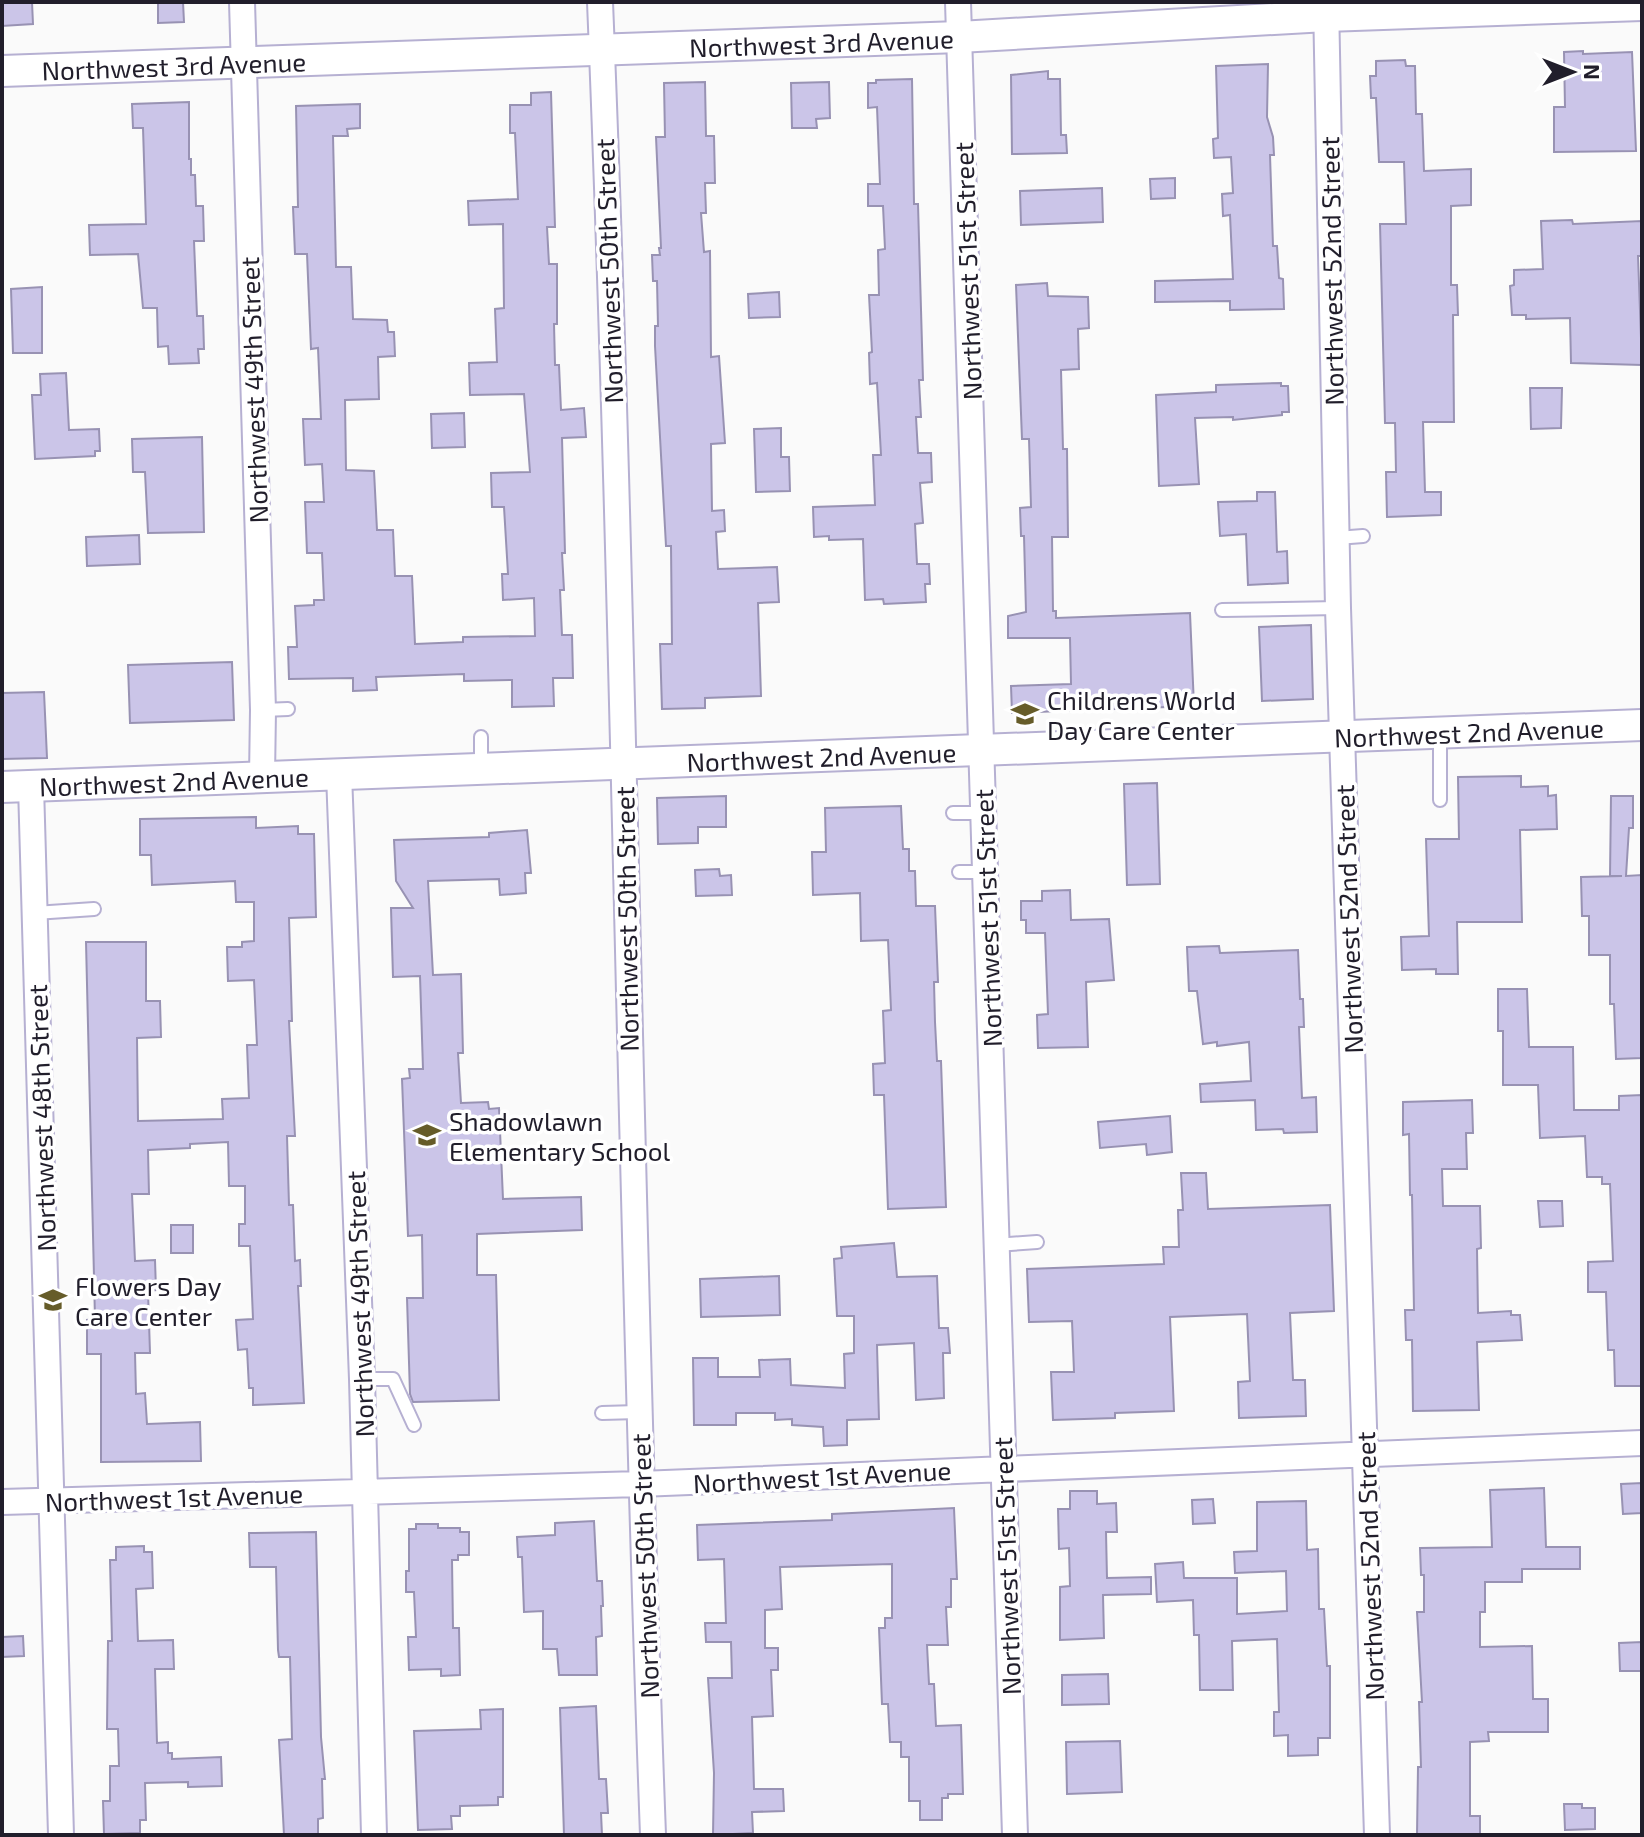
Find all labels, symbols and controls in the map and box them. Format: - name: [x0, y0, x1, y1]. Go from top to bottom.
- street label: Northwest 3rd Avenue: [689, 22, 954, 62]
- north arrow: [1532, 32, 1612, 112]
- street label: Northwest 3rd Avenue: [41, 45, 307, 85]
- text: N: [1580, 64, 1606, 80]
- street label: Northwest 52nd Street: [1313, 136, 1349, 406]
- street label: Northwest 50th Street: [588, 138, 628, 404]
- street label: Northwest 51st Street: [947, 141, 987, 401]
- street label: Northwest 49th Street: [233, 256, 273, 524]
- place label: Childrens World Day Care Center: [1047, 684, 1236, 745]
- school or university icon: Childrens World Day Care Center: [1010, 699, 1040, 729]
- street label: Northwest 2nd Avenue: [1334, 711, 1604, 752]
- street label: Northwest 2nd Avenue: [686, 735, 957, 777]
- street label: Northwest 2nd Avenue: [38, 760, 309, 801]
- street label: Northwest 52nd Street: [1328, 784, 1368, 1054]
- street label: Northwest 50th Street: [608, 786, 644, 1052]
- street label: Northwest 51st Street: [967, 788, 1007, 1048]
- street label: Northwest 48th Street: [21, 984, 61, 1252]
- place label: Shadowlawn Elementary School: [449, 1105, 671, 1166]
- school or university icon: Shadowlawn Elementary School: [412, 1120, 442, 1150]
- street label: Northwest 49th Street: [339, 1170, 379, 1438]
- place label: Flowers Day Care Center: [75, 1270, 222, 1331]
- school or university icon: Flowers Day Care Center: [38, 1285, 68, 1315]
- street label: Northwest 52nd Street: [1349, 1431, 1389, 1701]
- street label: Northwest 50th Street: [624, 1433, 664, 1699]
- street label: Northwest 51st Street: [986, 1436, 1026, 1696]
- street label: Northwest 1st Avenue: [692, 1454, 952, 1498]
- street label: Northwest 1st Avenue: [44, 1477, 304, 1517]

